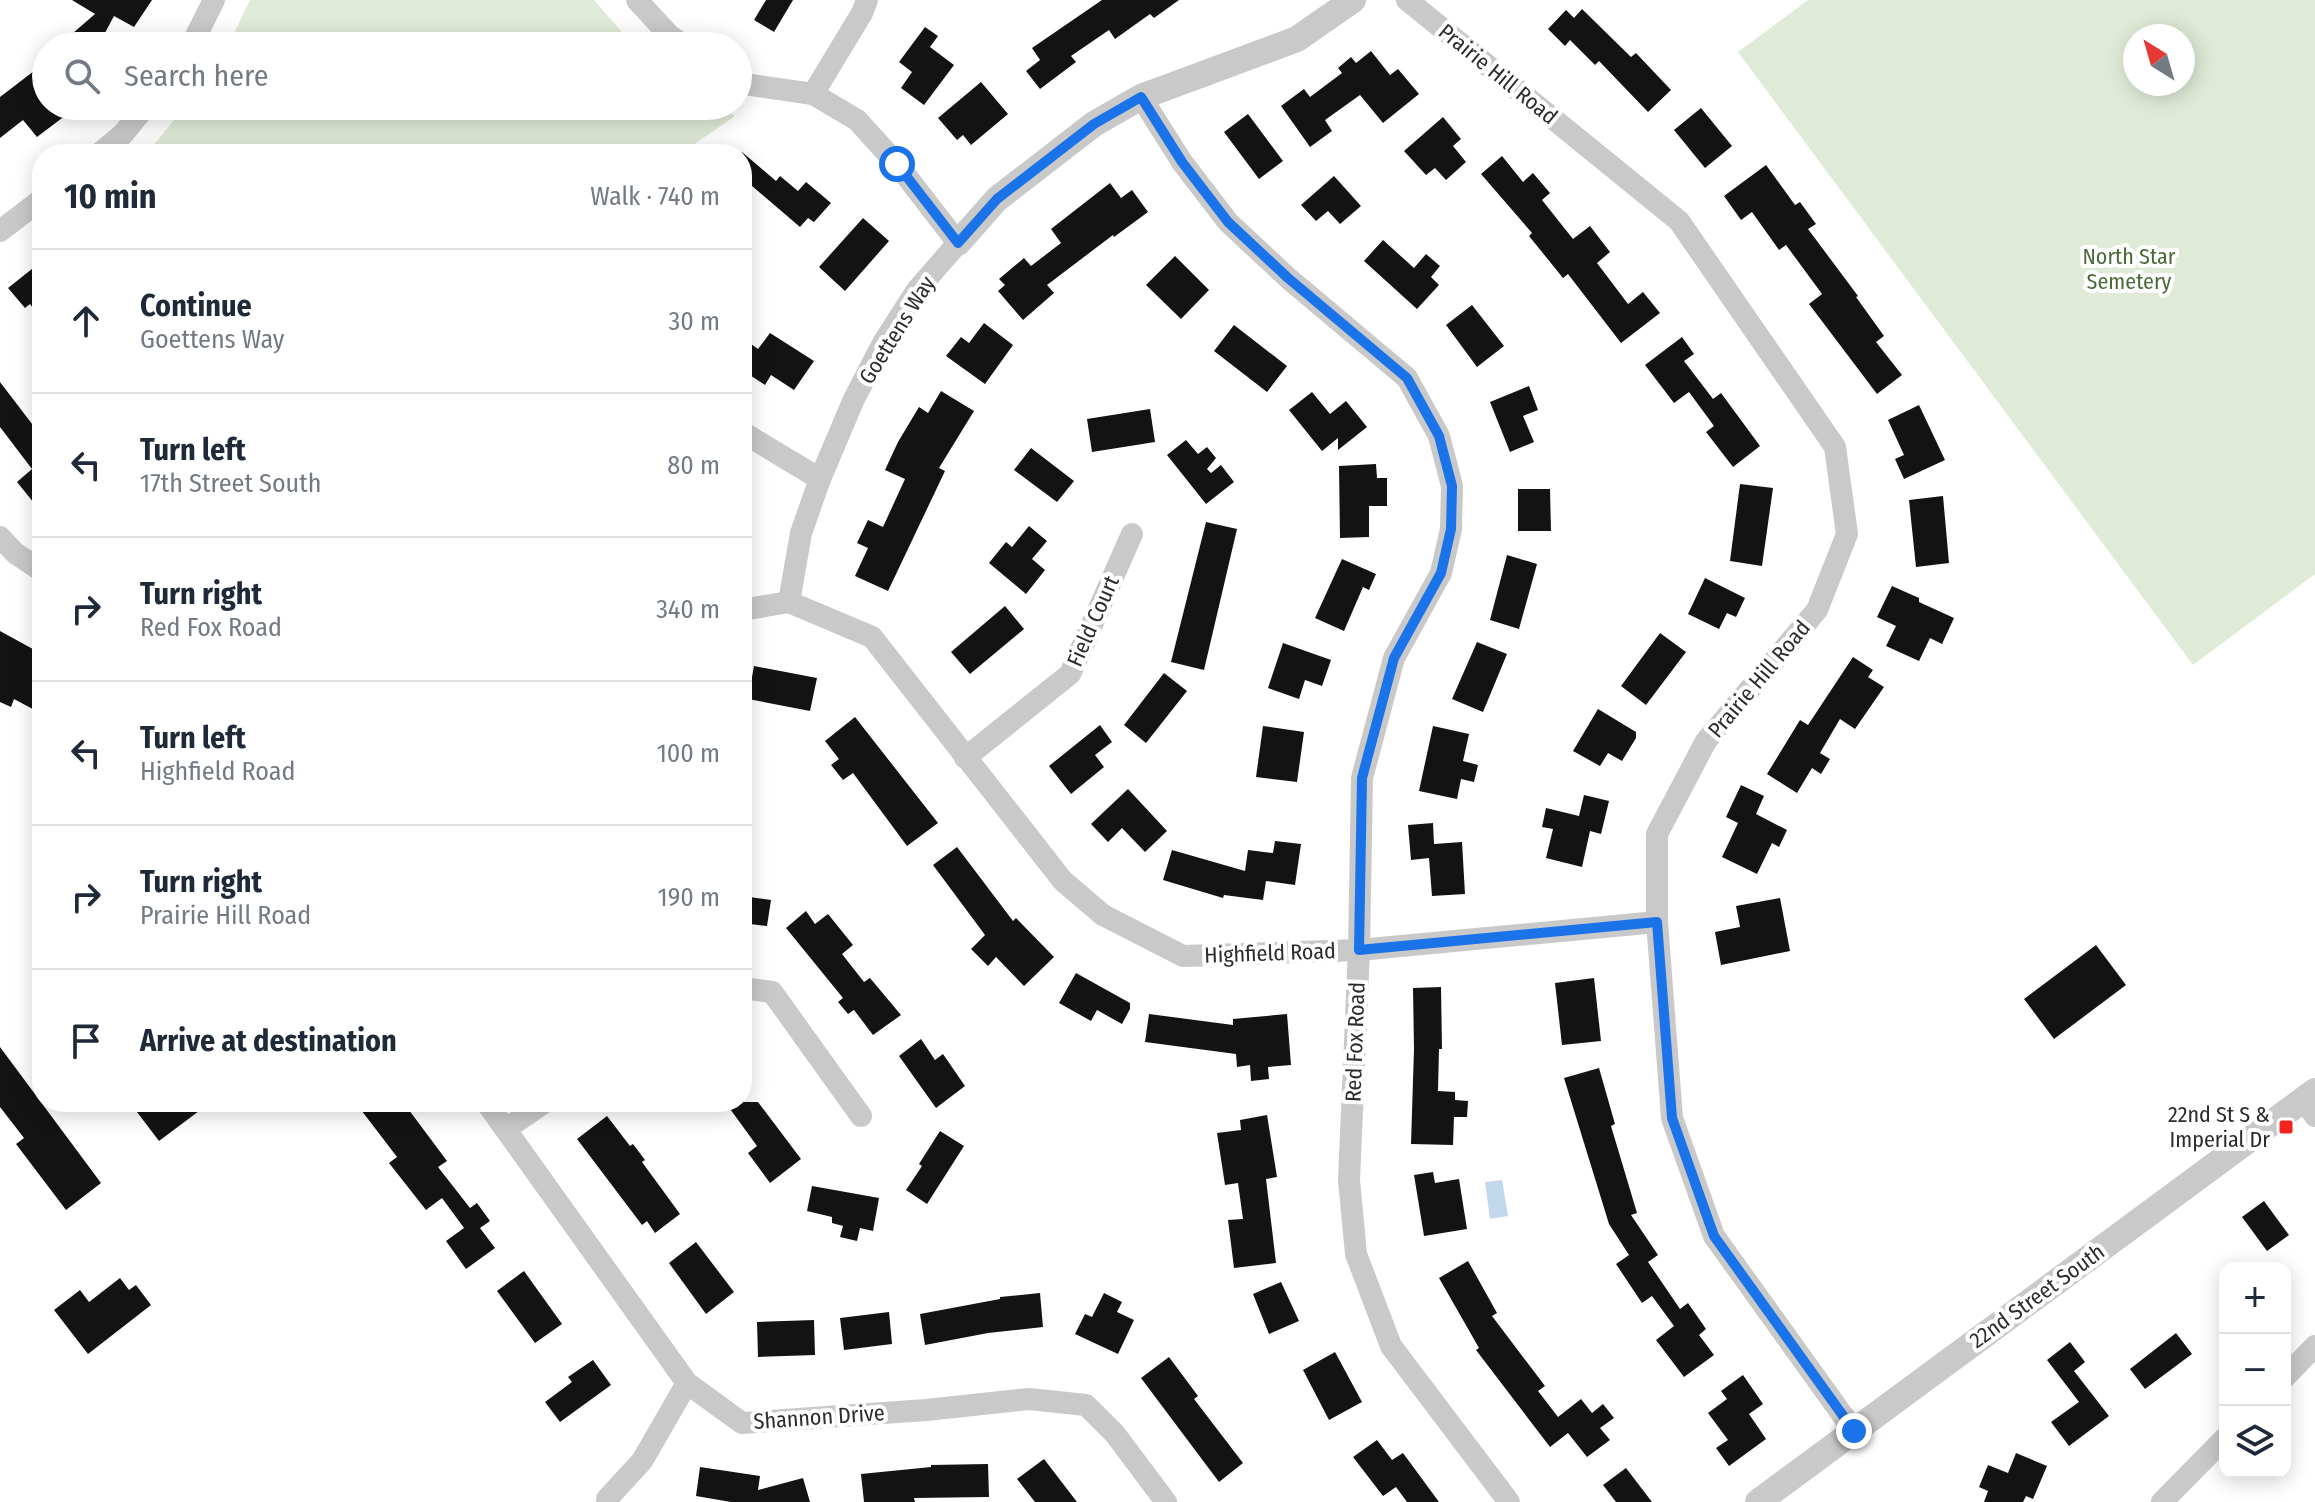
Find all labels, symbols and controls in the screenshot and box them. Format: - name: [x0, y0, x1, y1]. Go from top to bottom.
- street label: Prairie Hill Road: [1433, 18, 1563, 130]
- north arrow: [2123, 24, 2195, 96]
- search box: [32, 32, 752, 120]
- icon: search: [60, 54, 104, 98]
- text: Search here: [124, 58, 269, 94]
- route start: [879, 146, 915, 182]
- text: 10 min: [64, 176, 157, 217]
- text: Walk · 740 m: [590, 181, 720, 212]
- park label: North Star Semetery: [2083, 243, 2176, 295]
- street label: Goettens Way: [853, 271, 941, 389]
- text: Continue: [140, 288, 252, 324]
- icon: ahead: [64, 299, 108, 343]
- text: 30 m: [669, 306, 720, 337]
- text: Goettens Way: [140, 324, 284, 355]
- text: Turn left: [140, 432, 246, 468]
- icon: left: [64, 443, 108, 487]
- text: 80 m: [667, 450, 720, 481]
- text: 17th Street South: [140, 468, 321, 499]
- street label: Field Court: [1061, 571, 1125, 671]
- text: Turn right: [140, 576, 262, 612]
- icon: right: [64, 587, 108, 631]
- text: 340 m: [656, 594, 720, 625]
- text: Red Fox Road: [140, 612, 282, 643]
- street label: Prairie Hill Road: [1702, 615, 1816, 743]
- text: Turn left: [140, 720, 246, 756]
- icon: left: [64, 731, 108, 775]
- text: 100 m: [657, 738, 720, 769]
- text: Highfield Road: [140, 756, 295, 787]
- text: Turn right: [140, 864, 262, 900]
- icon: right: [64, 875, 108, 919]
- text: 190 m: [658, 882, 720, 913]
- text: Prairie Hill Road: [140, 900, 311, 931]
- street label: Highfield Road: [1204, 937, 1336, 969]
- street label: Red Fox Road: [1339, 981, 1371, 1103]
- icon: arrive: [64, 1019, 108, 1063]
- text: Arrive at destination: [140, 1023, 397, 1059]
- place label: 22nd St S & Imperial Dr: [2168, 1101, 2270, 1153]
- marker: 22nd St S & Imperial Dr: [2277, 1118, 2295, 1136]
- street label: 22nd Street South: [1964, 1238, 2110, 1354]
- map controls: [2219, 1262, 2291, 1478]
- button: +: [2219, 1262, 2291, 1334]
- button: −: [2219, 1334, 2291, 1406]
- street label: Shannon Drive: [753, 1399, 885, 1435]
- button: layers: [2219, 1406, 2291, 1478]
- route end: [1836, 1413, 1872, 1449]

